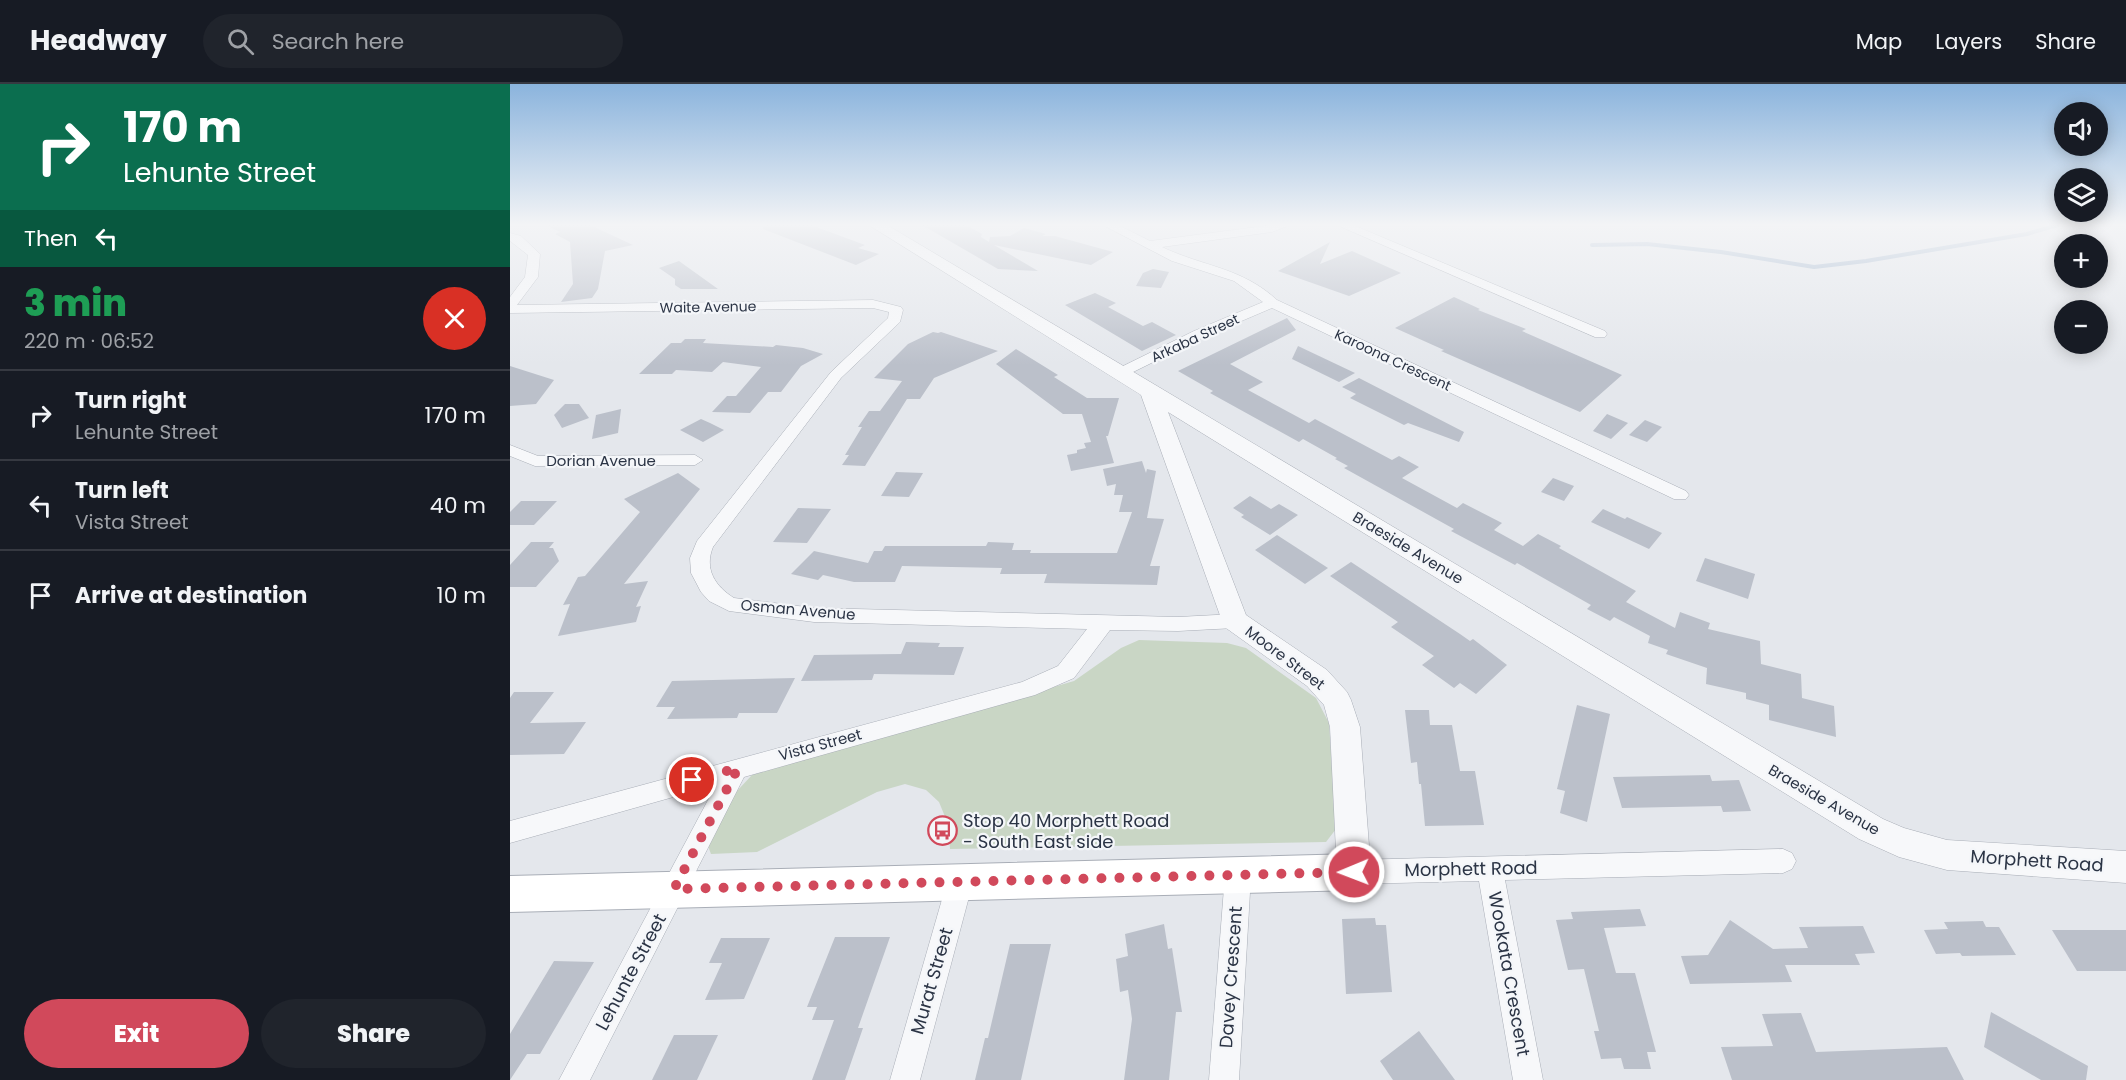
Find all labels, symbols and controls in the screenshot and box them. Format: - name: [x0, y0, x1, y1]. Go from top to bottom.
- search box: [203, 14, 623, 68]
- text: Headway: [30, 21, 167, 60]
- icon: search: [224, 25, 257, 58]
- text: Search here: [272, 26, 404, 57]
- text: Map: [1856, 27, 1902, 56]
- text: Layers: [1935, 27, 2002, 56]
- text: Share: [2035, 27, 2096, 56]
- text: 170 m: [123, 98, 242, 157]
- map controls: [2054, 102, 2108, 354]
- button: sound: [2054, 102, 2108, 156]
- icon: right: [24, 108, 102, 186]
- text: Lehunte Street: [123, 154, 316, 191]
- button: layers: [2054, 168, 2108, 222]
- icon: left: [90, 222, 123, 255]
- text: Then: [24, 223, 78, 254]
- button: +: [2054, 234, 2108, 288]
- text: 3 min: [24, 278, 127, 329]
- button: close: [423, 287, 486, 350]
- street label: Waite Avenue: [660, 296, 757, 318]
- button: −: [2054, 300, 2108, 354]
- street label: Arkaba Street: [1148, 309, 1242, 367]
- street label: Karoona Crescent: [1331, 324, 1455, 396]
- text: 220 m · 06:52: [24, 327, 154, 355]
- text: Turn right: [75, 385, 186, 416]
- icon: right: [24, 399, 57, 432]
- text: 170 m: [425, 400, 486, 431]
- text: Lehunte Street: [75, 418, 218, 446]
- street label: Dorian Avenue: [546, 450, 656, 471]
- text: Turn left: [75, 475, 169, 506]
- icon: left: [24, 489, 57, 522]
- text: 40 m: [430, 490, 486, 521]
- street label: Braeside Avenue: [1349, 506, 1467, 589]
- text: Vista Street: [75, 508, 189, 536]
- icon: arrive: [24, 579, 57, 612]
- text: Arrive at destination: [75, 580, 307, 611]
- text: 10 m: [437, 580, 486, 611]
- street label: Osman Avenue: [740, 594, 856, 625]
- street label: Moore Street: [1241, 621, 1330, 695]
- street label: Vista Street: [776, 723, 864, 766]
- pin: [666, 754, 717, 805]
- street label: Braeside Avenue: [1765, 759, 1884, 840]
- icon: arrive: [675, 763, 708, 796]
- place label: Stop 40 Morphett Road - South East side: [963, 808, 1169, 854]
- bus stop icon: Stop 40 Morphett Road - South East side: [926, 815, 958, 847]
- position arrow: [1322, 840, 1386, 904]
- street label: Morphett Road: [1970, 843, 2104, 878]
- street label: Morphett Road: [1404, 855, 1538, 882]
- street label: Wookata Crescent: [1483, 890, 1536, 1058]
- street label: Davey Crescent: [1213, 905, 1248, 1049]
- street label: Lehunte Street: [589, 909, 672, 1034]
- street label: Murat Street: [904, 925, 959, 1037]
- button: Exit: [24, 999, 249, 1068]
- button: Share: [261, 999, 486, 1068]

